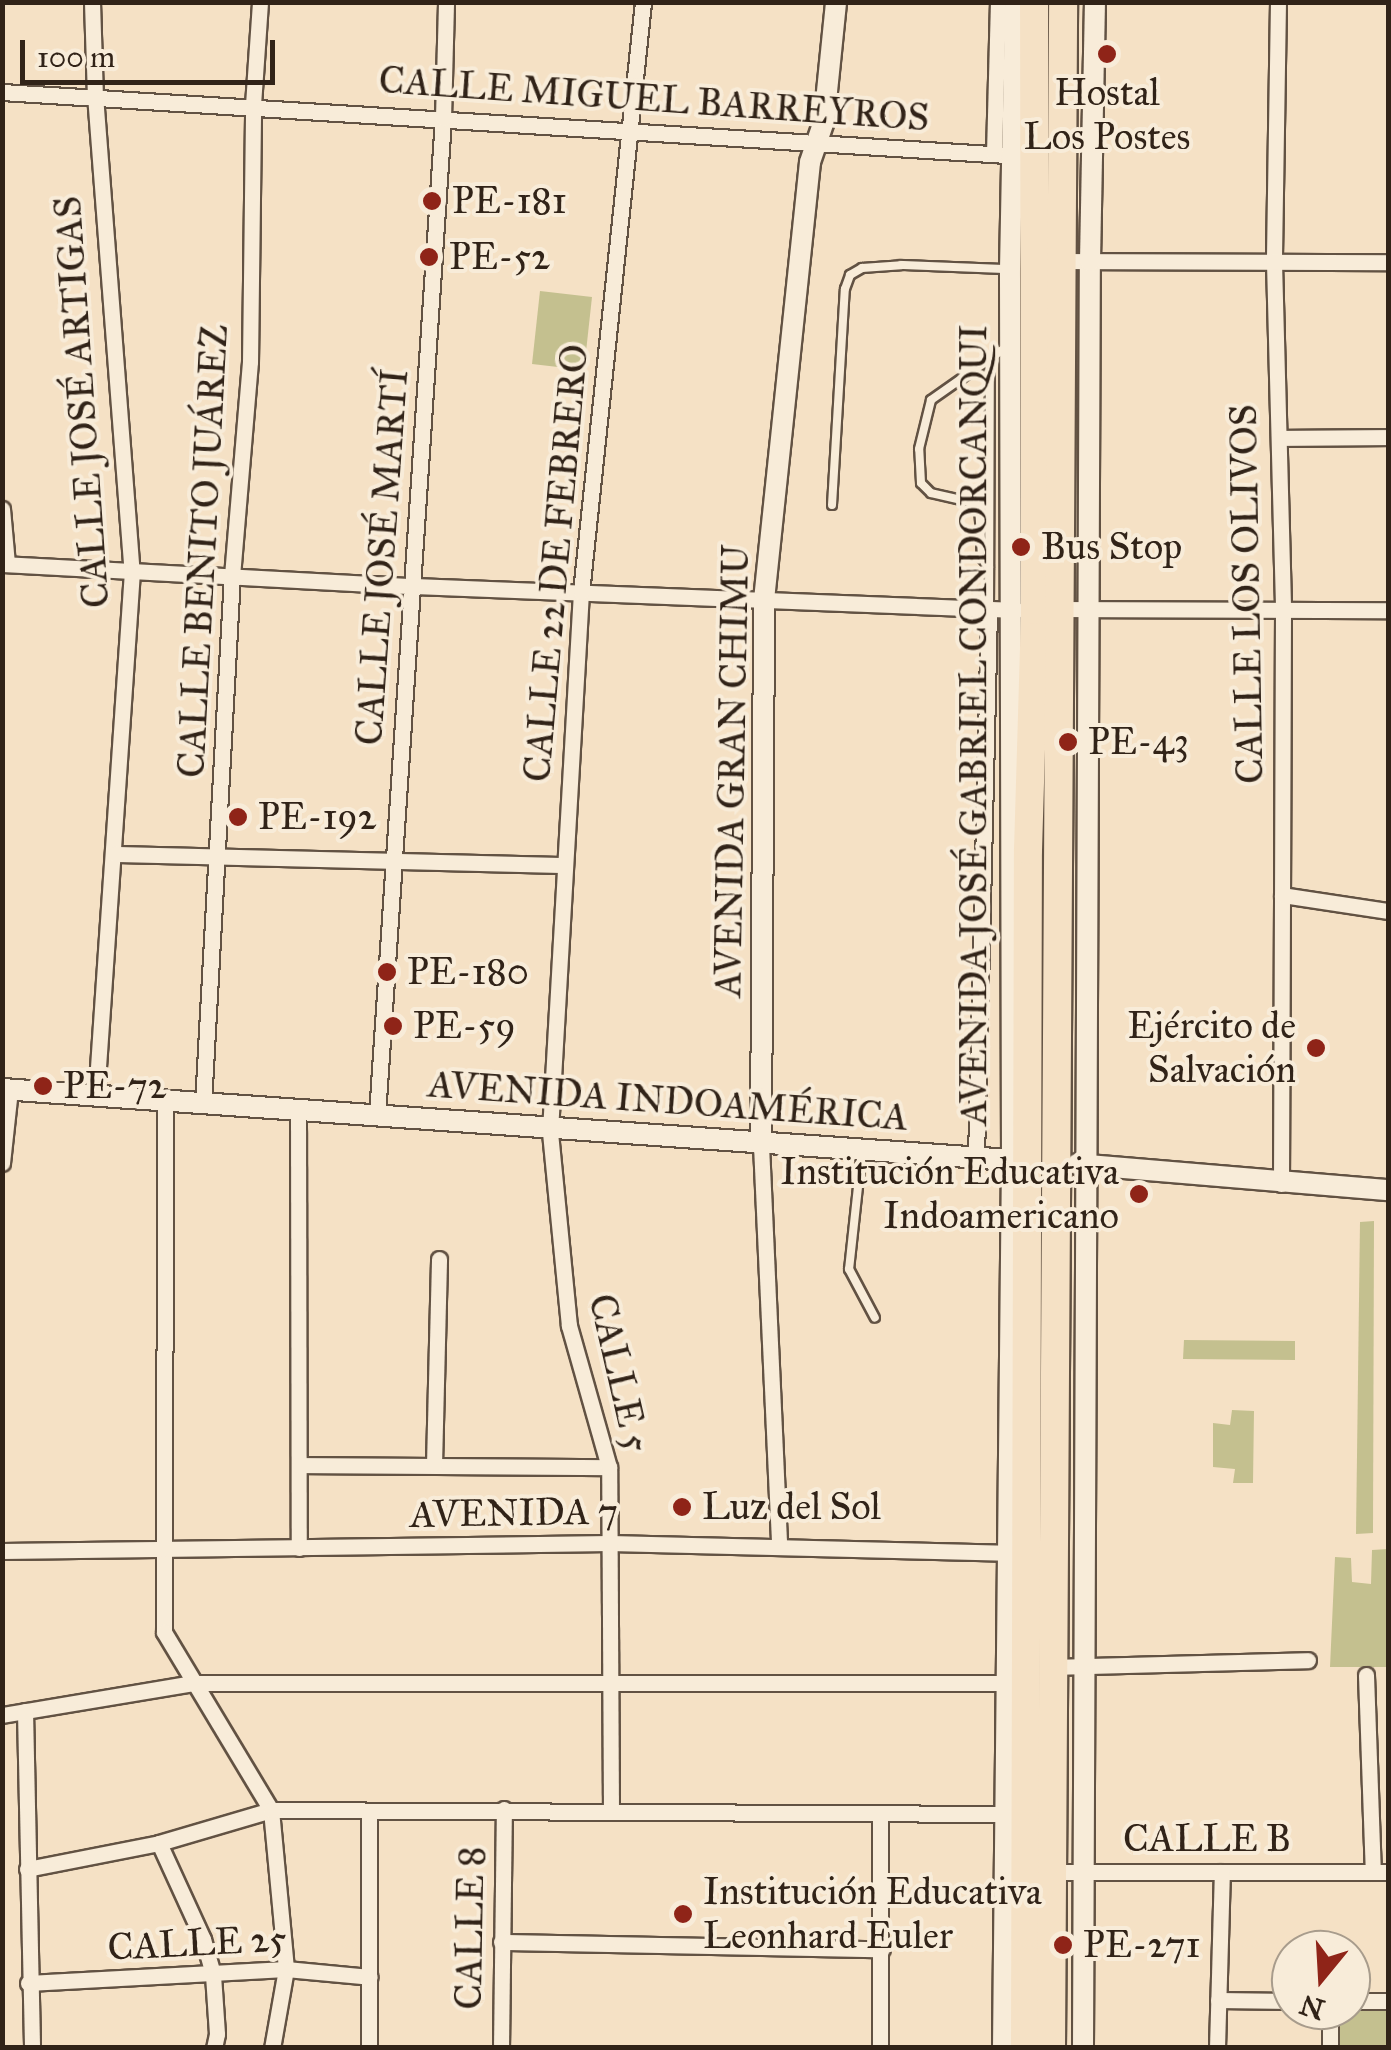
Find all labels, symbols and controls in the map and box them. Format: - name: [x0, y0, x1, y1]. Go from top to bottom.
- scale bar: [25, 20, 280, 82]
- text: 100 m: [37, 39, 115, 75]
- marker: Hostal Los Postes: [1096, 43, 1118, 65]
- street label: CALLE MIGUEL BARREYROS: [377, 57, 931, 141]
- place label: Hostal Los Postes: [1024, 70, 1190, 160]
- place label: PE-181: [452, 178, 567, 224]
- marker: PE-181: [421, 190, 443, 212]
- street label: CALLE JOSÉ ARTIGAS: [45, 195, 119, 609]
- place label: PE-52: [449, 234, 550, 280]
- marker: PE-52: [418, 246, 440, 268]
- street label: CALLE BENITO JUÁREZ: [168, 323, 238, 779]
- street label: AVENIDA JOSÉ GABRIEL CONDORCANQUI: [951, 324, 997, 1126]
- street label: CALLE 22 DE FEBRERO: [514, 342, 598, 784]
- street label: CALLE JOSÉ MARTÍ: [346, 367, 418, 747]
- street label: CALLE LOS OLIVOS: [1221, 404, 1273, 784]
- place label: Bus Stop: [1041, 524, 1182, 570]
- marker: Bus Stop: [1010, 536, 1032, 558]
- street label: AVENIDA GRAN CHIMU: [705, 544, 759, 998]
- place label: PE-43: [1088, 719, 1189, 765]
- marker: PE-43: [1057, 731, 1079, 753]
- place label: PE-192: [258, 794, 376, 840]
- marker: PE-192: [227, 806, 249, 828]
- place label: PE-180: [407, 949, 529, 995]
- marker: PE-180: [376, 961, 398, 983]
- place label: PE-59: [413, 1003, 516, 1049]
- place label: Ejército de Salvación: [1127, 1003, 1296, 1092]
- marker: PE-59: [382, 1015, 404, 1037]
- marker: Ejército de Salvación: [1305, 1037, 1327, 1059]
- street label: AVENIDA INDOAMÉRICA: [427, 1061, 909, 1141]
- place label: PE-72: [63, 1063, 167, 1109]
- marker: PE-72: [32, 1075, 54, 1097]
- place label: Institución Educativa Indoamericano: [780, 1149, 1119, 1238]
- marker: Institución Educativa Indoamericano: [1128, 1183, 1150, 1205]
- street label: CALLE 5: [579, 1290, 659, 1456]
- place label: Luz del Sol: [702, 1484, 881, 1530]
- street label: AVENIDA 7: [410, 1488, 618, 1538]
- marker: Luz del Sol: [671, 1496, 693, 1518]
- street label: CALLE B: [1123, 1816, 1291, 1862]
- street label: CALLE 8: [446, 1846, 494, 2010]
- place label: Institución Educativa Leonhard Euler: [703, 1869, 1042, 1958]
- marker: Institución Educativa Leonhard Euler: [672, 1903, 694, 1925]
- street label: CALLE 25: [106, 1916, 288, 1970]
- place label: PE-271: [1083, 1922, 1201, 1968]
- north arrow: [1271, 1930, 1371, 2030]
- marker: PE-271: [1052, 1934, 1074, 1956]
- text: N: [1295, 1987, 1329, 2027]

